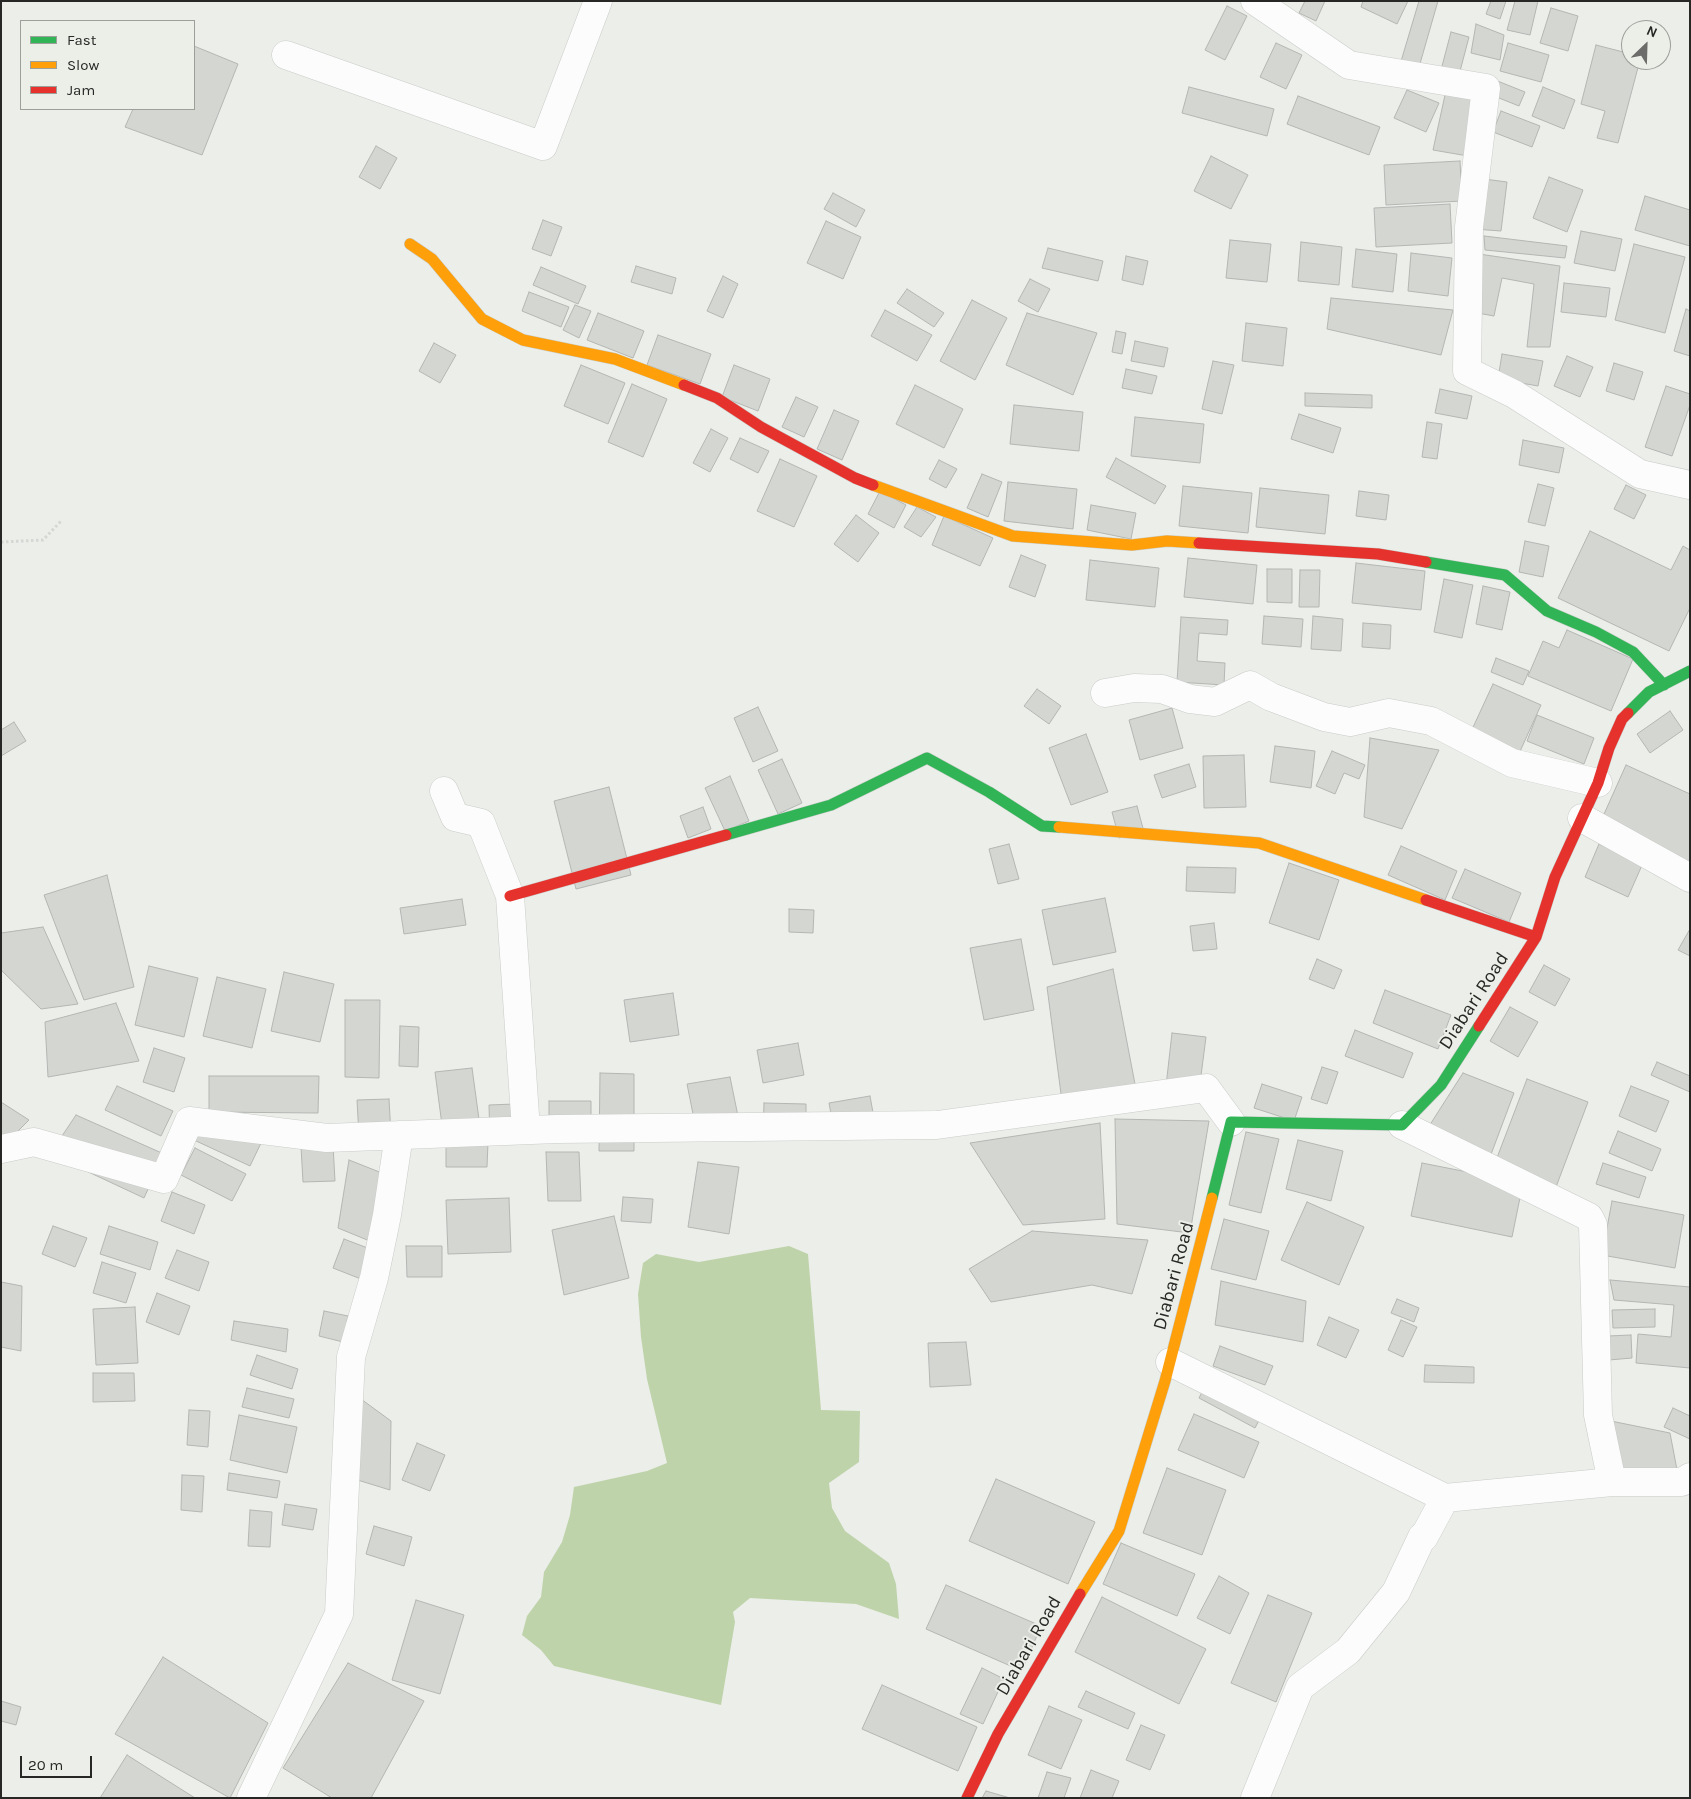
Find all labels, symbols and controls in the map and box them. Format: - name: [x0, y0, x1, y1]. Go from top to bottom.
- legend: [20, 20, 195, 110]
- north arrow: [1621, 20, 1671, 70]
- text: N: [1644, 22, 1660, 42]
- text: Fast: [67, 31, 96, 49]
- text: Slow: [67, 56, 99, 74]
- text: Jam: [67, 81, 95, 99]
- street label: Diabari Road: [1434, 948, 1514, 1054]
- street label: Diabari Road: [1149, 1219, 1199, 1333]
- street label: Diabari Road: [991, 1592, 1067, 1700]
- scale bar: [22, 1746, 95, 1778]
- text: 20 m: [28, 1756, 63, 1774]

